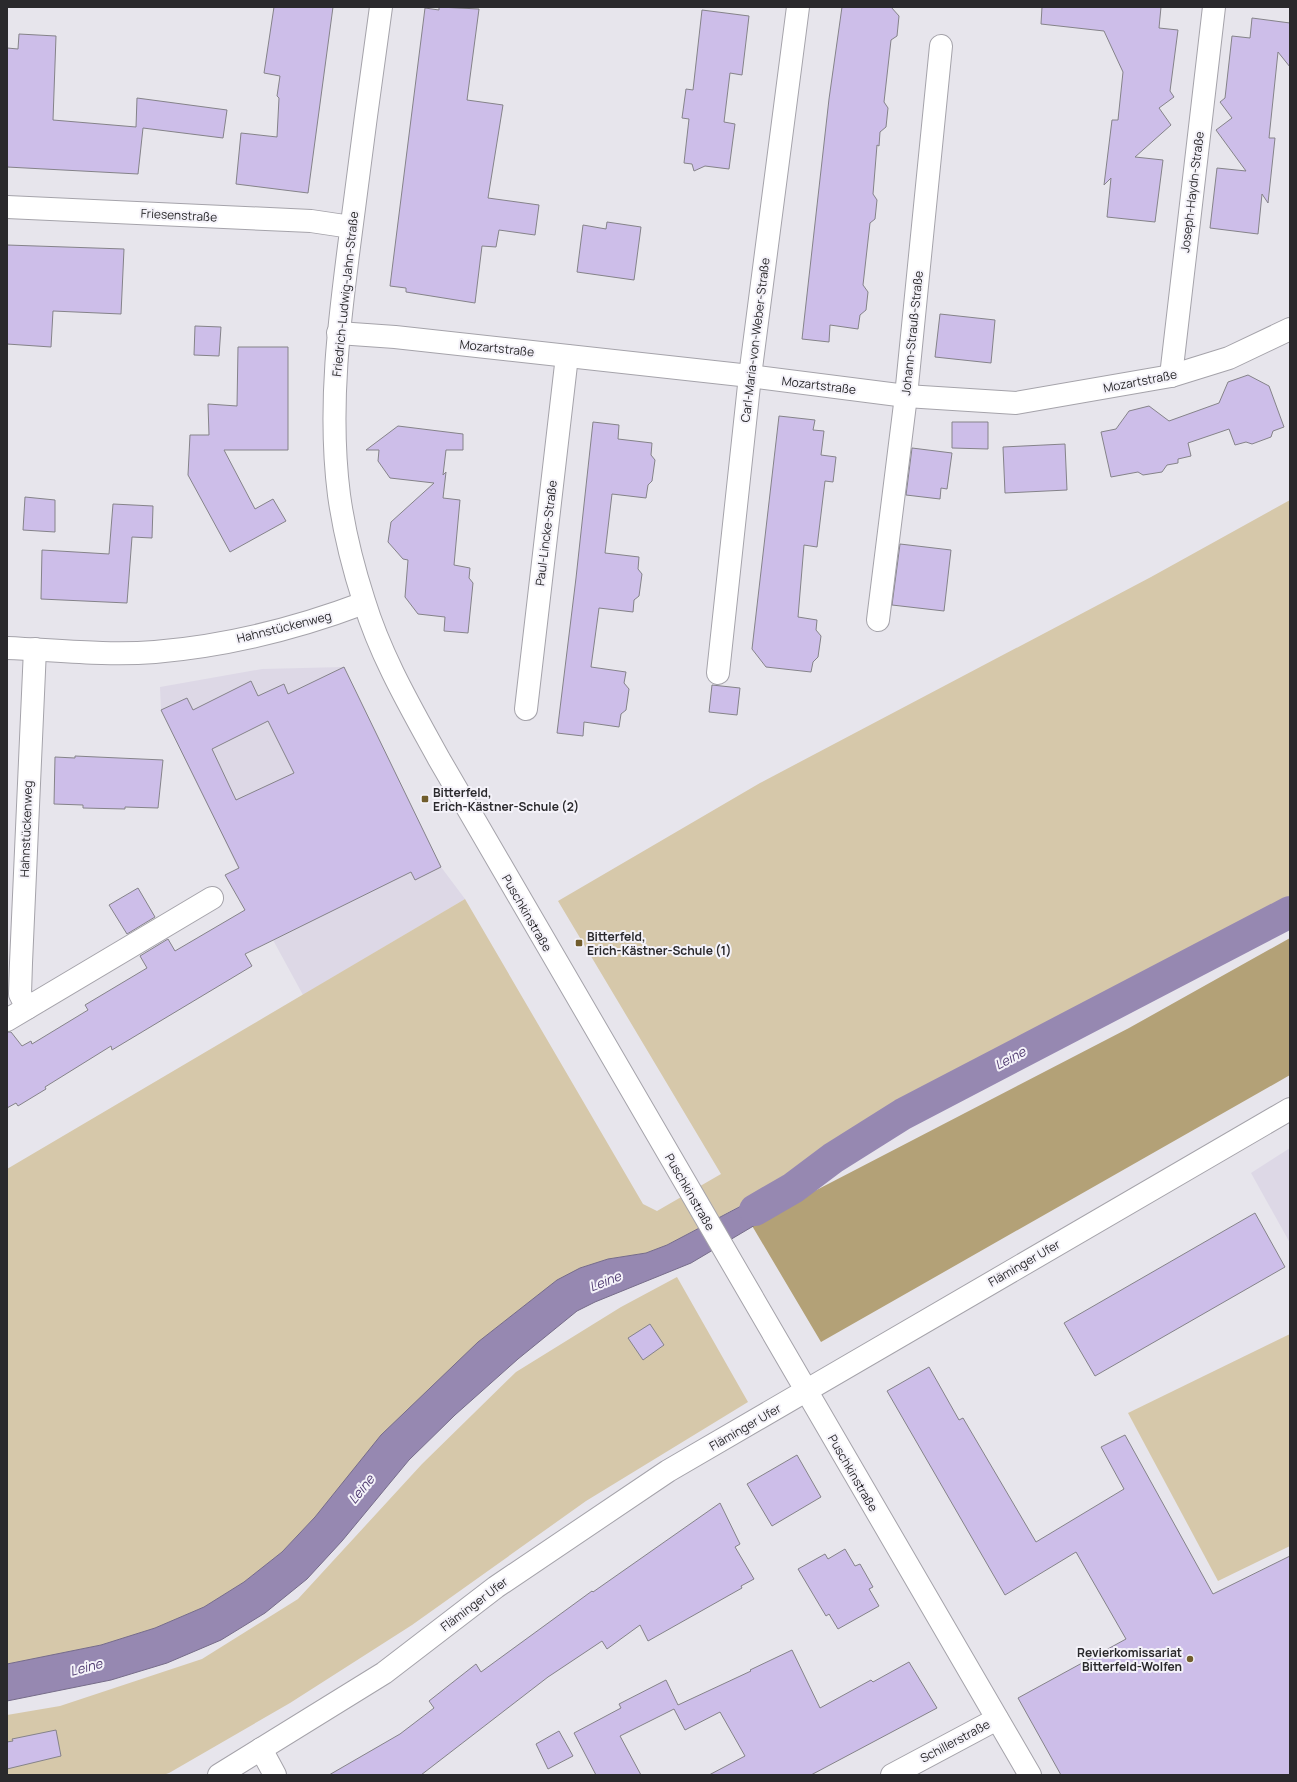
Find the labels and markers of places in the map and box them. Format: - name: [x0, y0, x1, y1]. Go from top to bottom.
- place label: Bitterfeld, Erich-Kästner-Schule (2): [433, 784, 579, 815]
- marker: Bitterfeld, Erich-Kästner-Schule (2): [420, 794, 430, 804]
- place label: Bitterfeld, Erich-Kästner-Schule (1): [587, 928, 731, 959]
- marker: Bitterfeld, Erich-Kästner-Schule (1): [574, 938, 584, 948]
- place label: Revierkomissariat Bitterfeld-Wolfen: [1077, 1644, 1182, 1675]
- marker: Revierkomissariat Bitterfeld-Wolfen: [1185, 1654, 1195, 1664]

